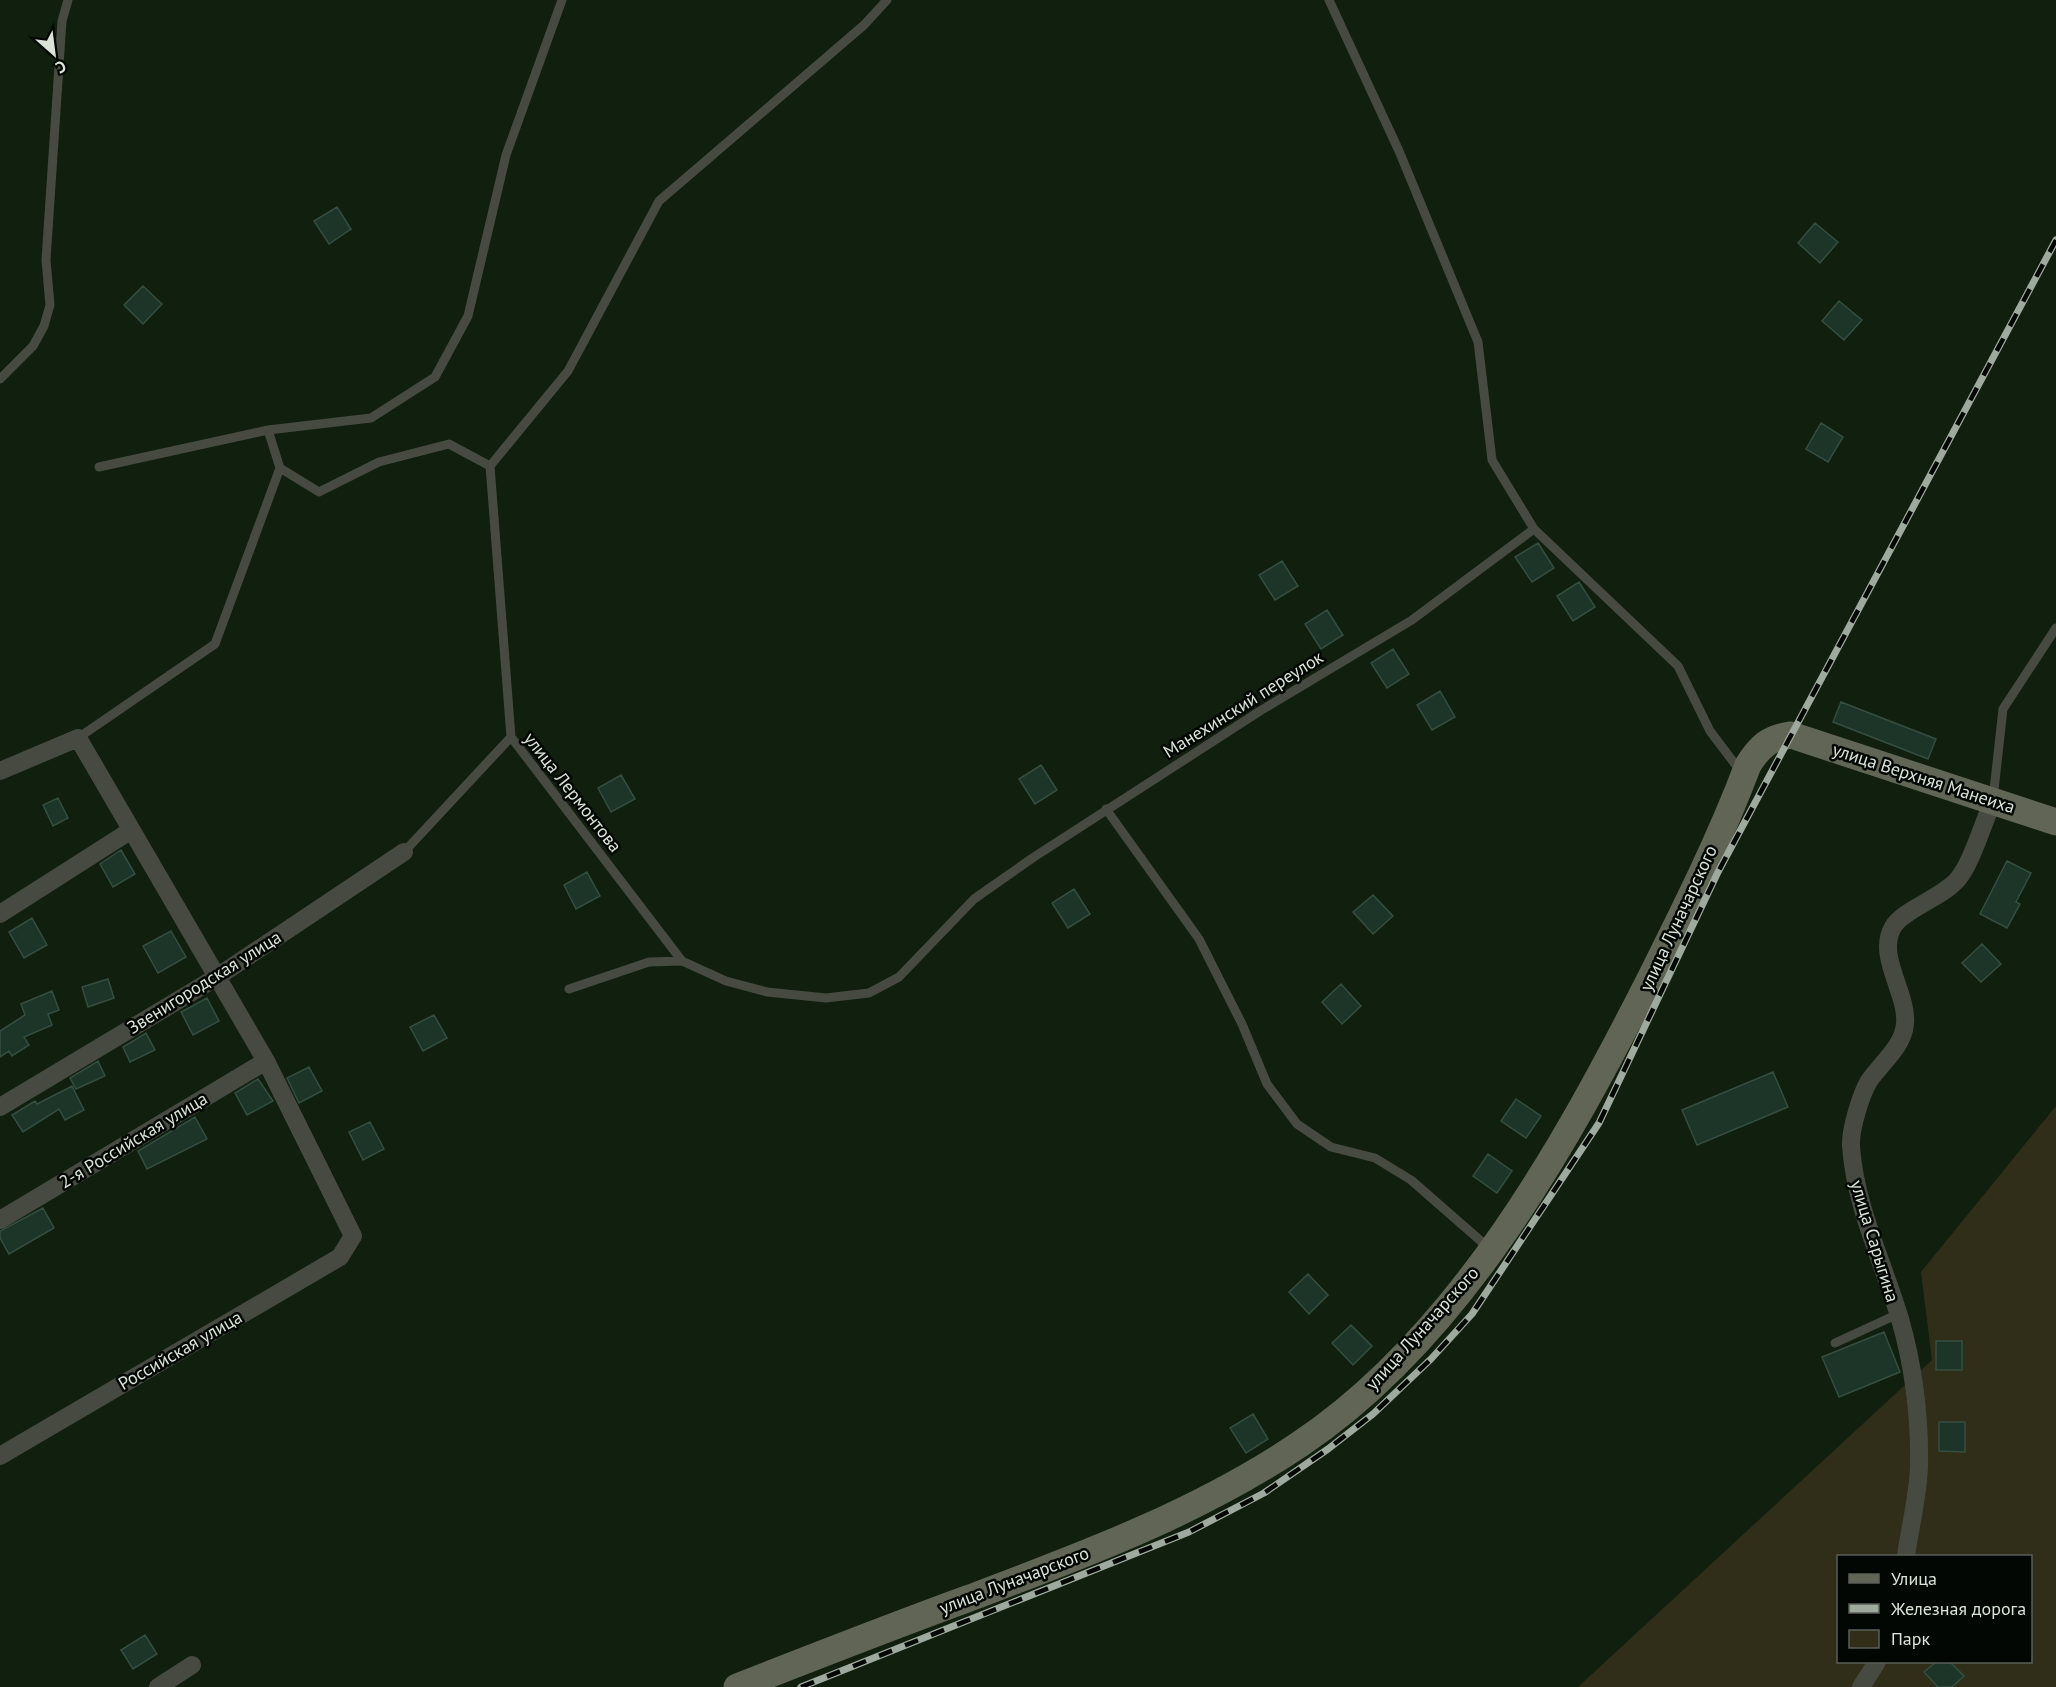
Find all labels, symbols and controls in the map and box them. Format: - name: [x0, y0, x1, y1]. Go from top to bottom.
- north arrow: [24, 24, 84, 84]
- text: С: [52, 56, 70, 78]
- street label: Манехинский переулок: [1159, 645, 1328, 763]
- street label: улица Лермонтова: [519, 727, 627, 857]
- street label: улица Верхняя Манеиха: [1830, 738, 2018, 818]
- street label: улица Луначарского: [1634, 841, 1722, 995]
- street label: Звенигородская улица: [123, 925, 285, 1039]
- street label: 2-я Российская улица: [55, 1087, 211, 1193]
- street label: улица Сарыгина: [1846, 1177, 1904, 1305]
- street label: улица Луначарского: [1360, 1261, 1484, 1395]
- street label: Российская улица: [114, 1305, 246, 1395]
- street label: улица Луначарского: [936, 1541, 1092, 1619]
- legend: [1837, 1555, 2032, 1663]
- text: Улица: [1891, 1567, 1937, 1590]
- text: Железная дорога: [1890, 1597, 2026, 1620]
- text: Парк: [1891, 1627, 1931, 1650]

